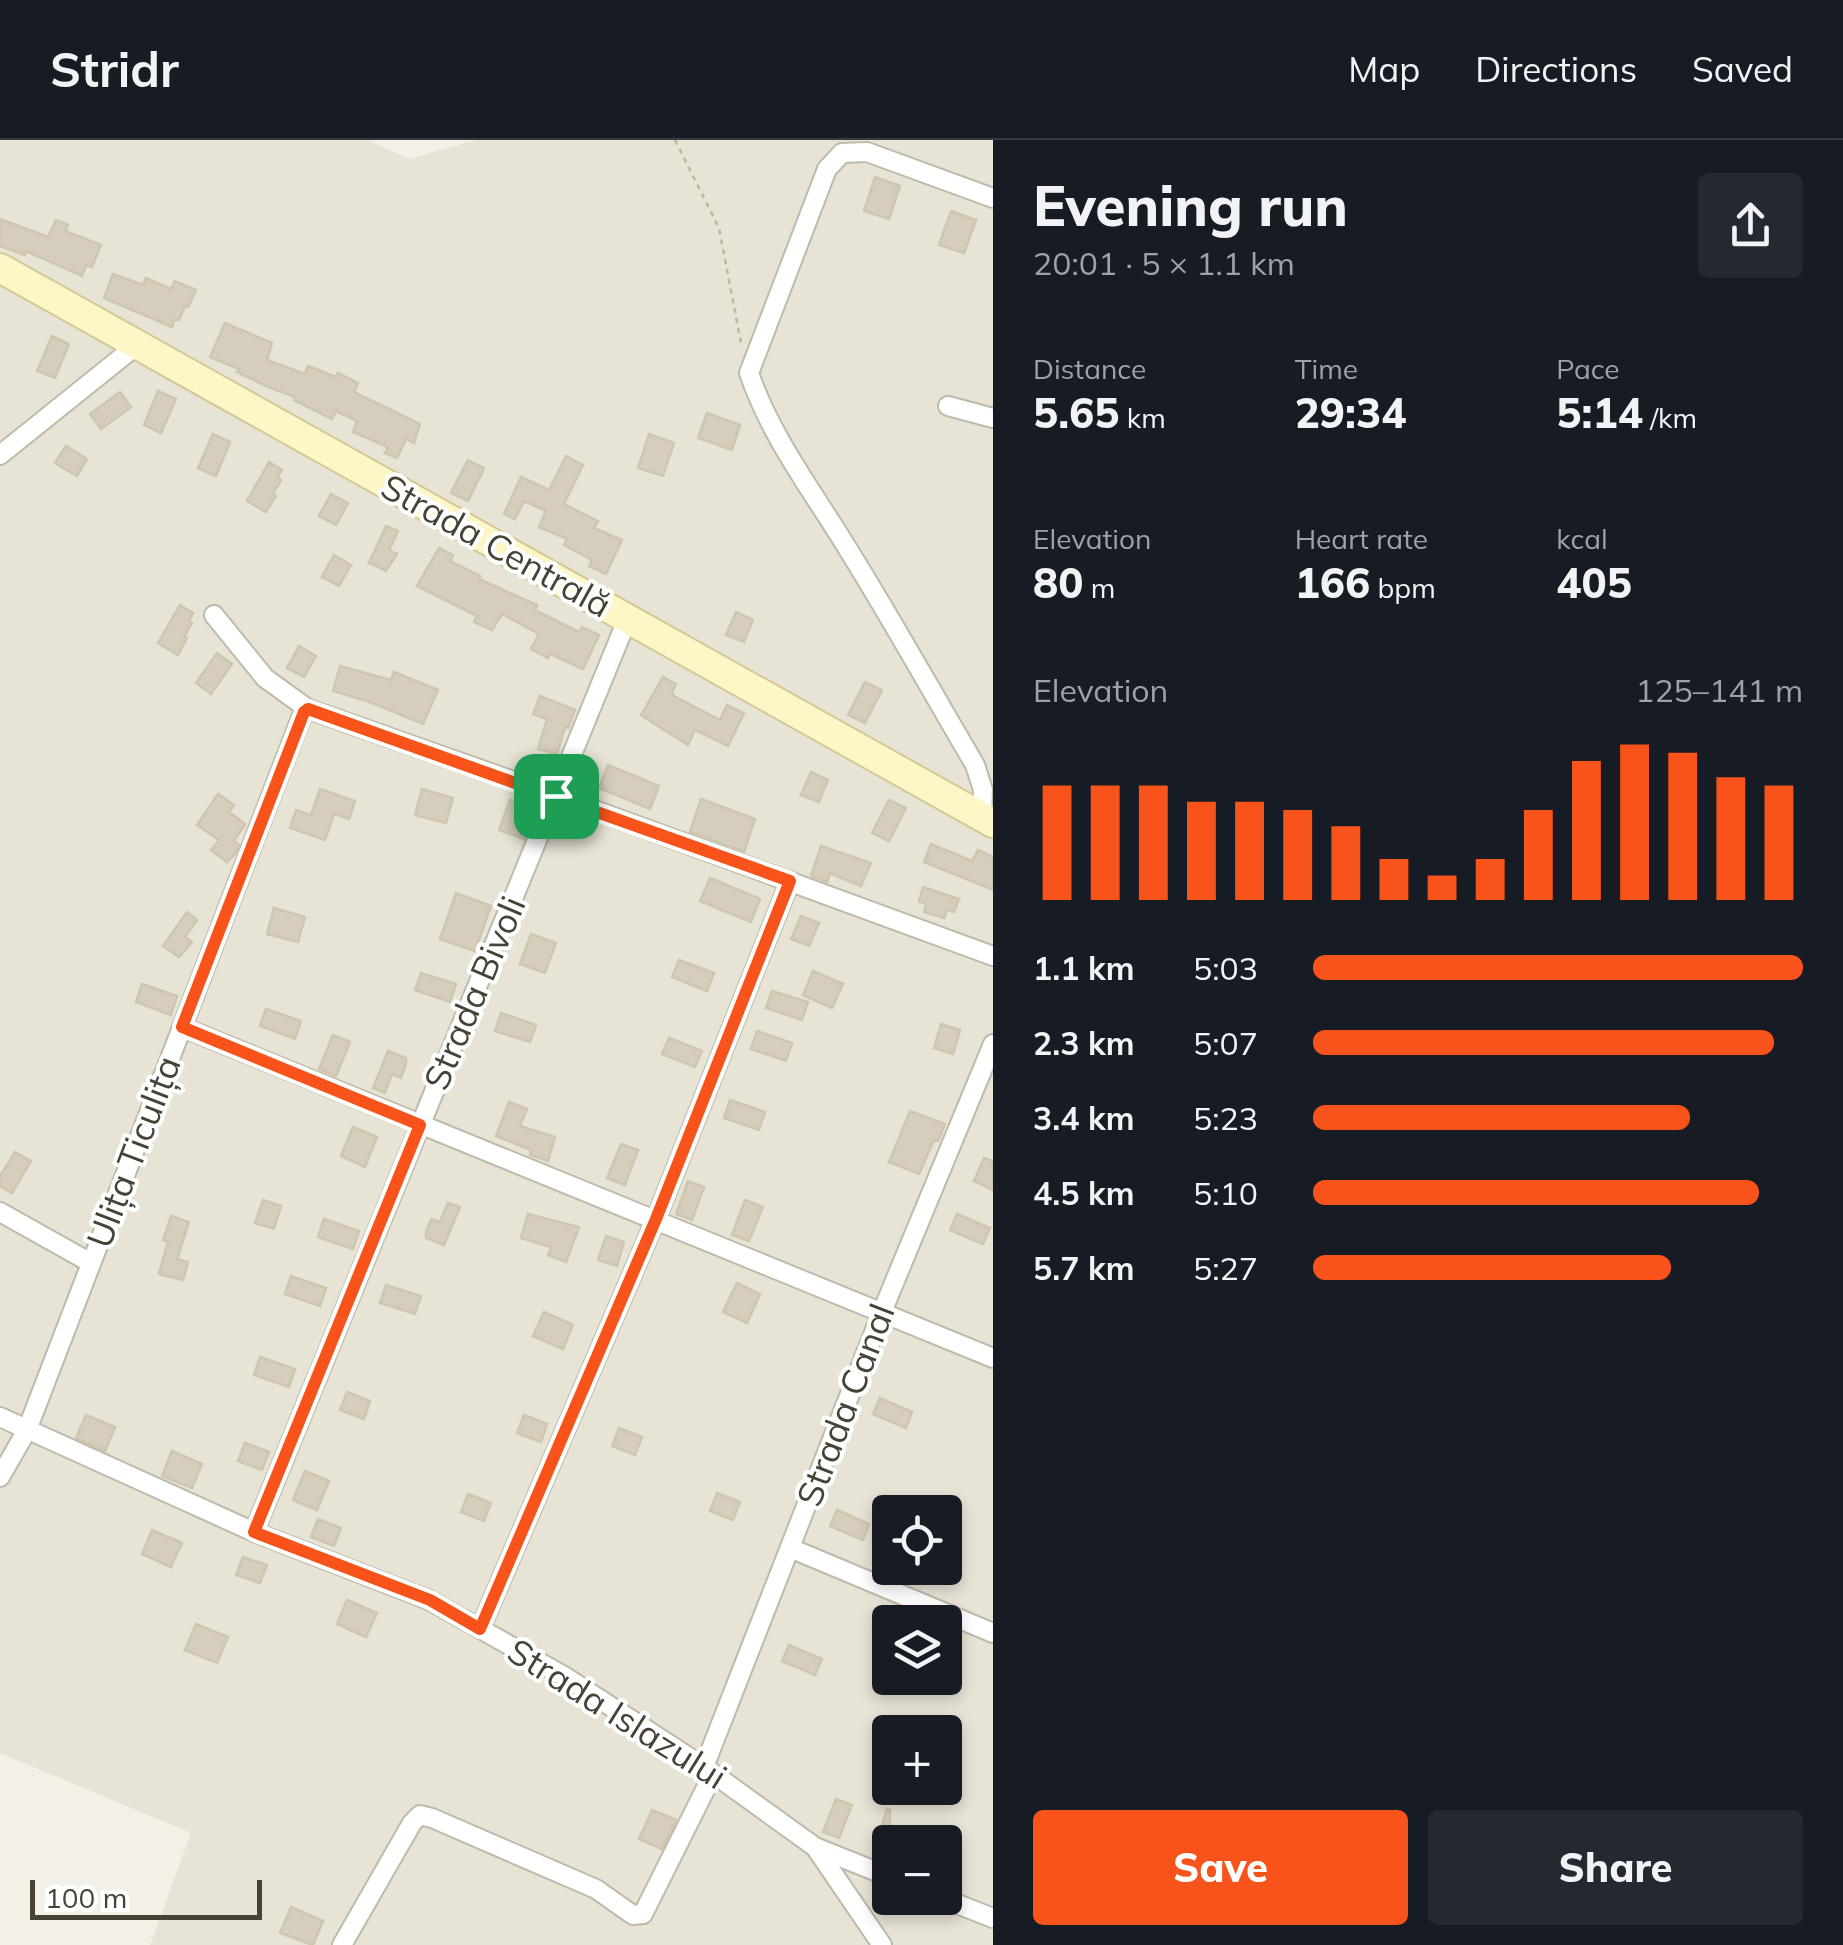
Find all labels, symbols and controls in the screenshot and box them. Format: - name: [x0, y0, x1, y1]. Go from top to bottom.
- text: Stridr: [50, 39, 179, 99]
- text: Map: [1348, 47, 1420, 91]
- text: Directions: [1475, 47, 1637, 91]
- text: Saved: [1692, 47, 1793, 91]
- text: Evening run: [1033, 171, 1348, 240]
- button: share: [1698, 173, 1803, 278]
- text: 20:01 · 5 × 1.1 km: [1033, 243, 1295, 283]
- text: Distance: [1033, 351, 1146, 386]
- text: Time: [1295, 351, 1358, 386]
- text: Pace: [1556, 351, 1620, 386]
- text: 5.65: [1033, 386, 1120, 439]
- text: 29:34: [1295, 386, 1406, 439]
- text: 5:14: [1556, 386, 1643, 439]
- text: km: [1120, 400, 1166, 435]
- text: /km: [1643, 400, 1697, 435]
- street label: Strada Centrală: [374, 464, 619, 626]
- text: Elevation: [1033, 521, 1151, 556]
- text: Heart rate: [1295, 521, 1428, 556]
- text: kcal: [1556, 521, 1608, 556]
- text: 80: [1033, 556, 1083, 609]
- text: 166: [1295, 556, 1370, 609]
- text: 405: [1556, 556, 1632, 609]
- text: m: [1083, 570, 1115, 605]
- text: bpm: [1370, 570, 1436, 605]
- text: Elevation: [1033, 670, 1168, 710]
- text: 125–141 m: [1635, 670, 1803, 710]
- pin: [514, 754, 599, 839]
- icon: arrive: [529, 769, 584, 824]
- street label: Strada Bivoli: [414, 889, 535, 1096]
- text: 1.1 km: [1033, 948, 1135, 988]
- text: 5:03: [1193, 948, 1258, 988]
- text: 2.3 km: [1033, 1023, 1135, 1063]
- text: 5:07: [1193, 1023, 1258, 1063]
- street label: Ulița Ticulița: [76, 1050, 190, 1254]
- text: 3.4 km: [1033, 1098, 1135, 1138]
- text: 5:23: [1193, 1098, 1258, 1138]
- text: 4.5 km: [1033, 1173, 1135, 1213]
- text: 5:10: [1193, 1173, 1258, 1213]
- text: 5.7 km: [1033, 1248, 1135, 1288]
- text: 5:27: [1193, 1248, 1258, 1288]
- street label: Strada Canal: [786, 1297, 904, 1512]
- map controls: [872, 1495, 962, 1915]
- button: locate: [872, 1495, 962, 1585]
- button: layers: [872, 1605, 962, 1695]
- street label: Strada Islazului: [500, 1628, 735, 1798]
- button: +: [872, 1715, 962, 1805]
- button: Save: [1033, 1810, 1408, 1925]
- button: Share: [1428, 1810, 1803, 1925]
- button: −: [872, 1825, 962, 1915]
- scale bar: [30, 1875, 262, 1920]
- text: 100 m: [45, 1880, 127, 1915]

